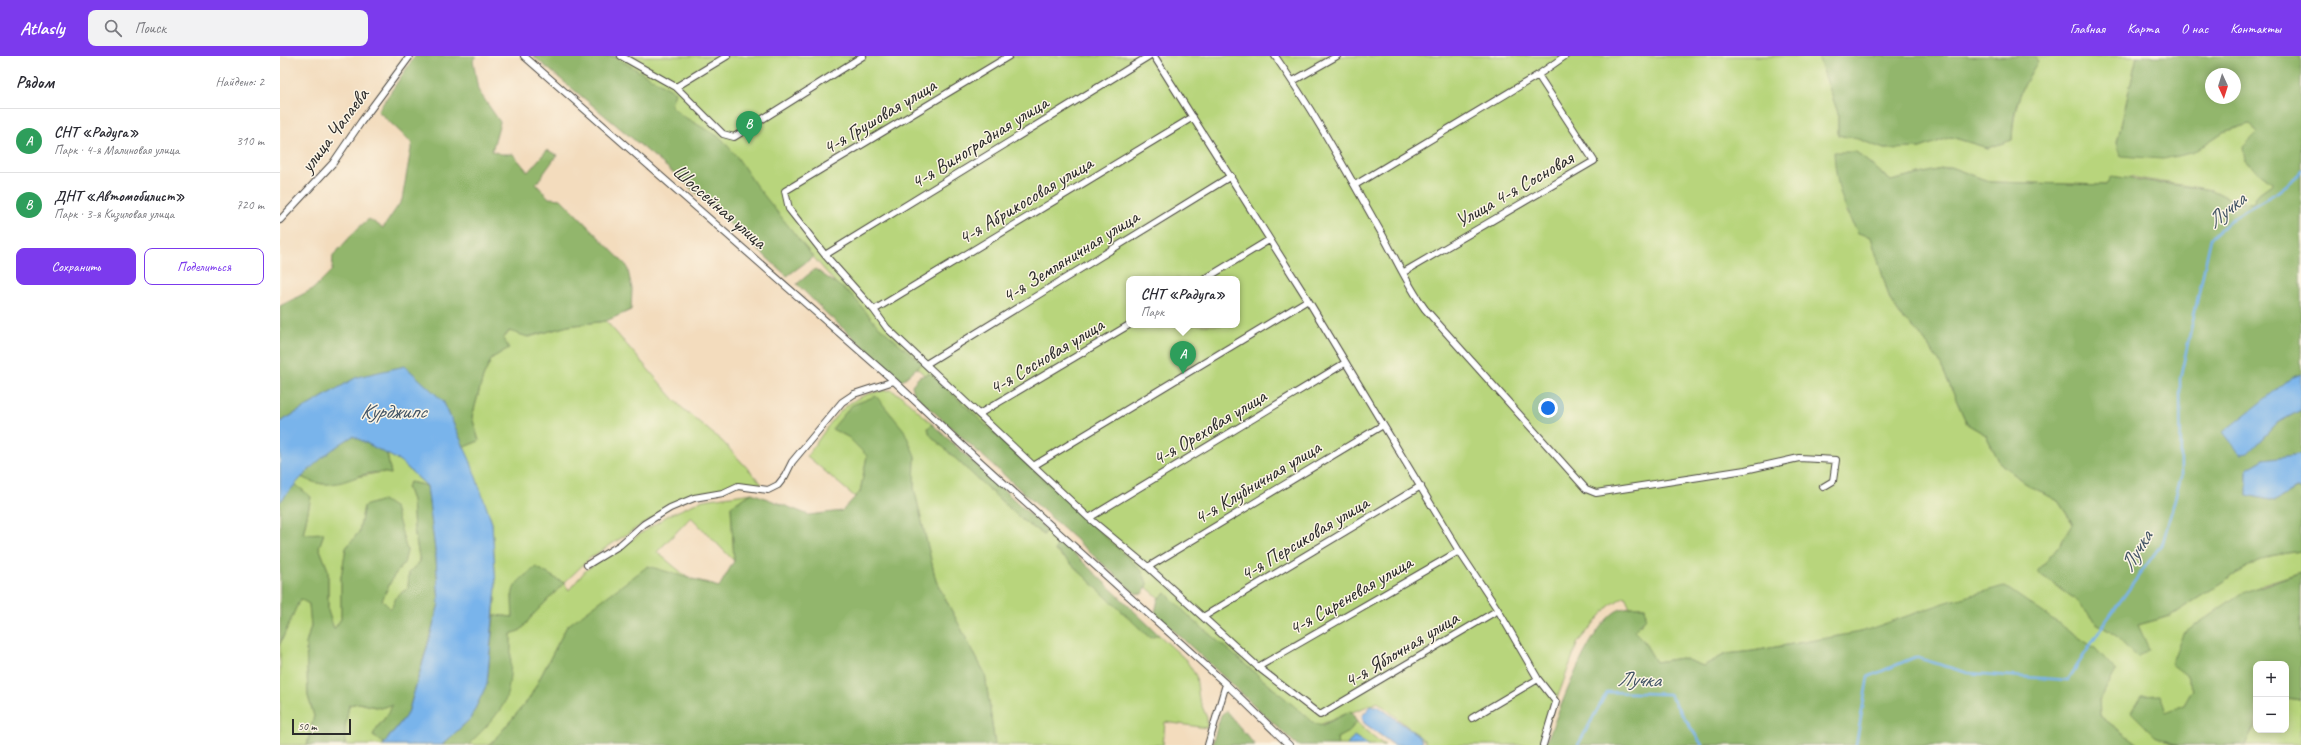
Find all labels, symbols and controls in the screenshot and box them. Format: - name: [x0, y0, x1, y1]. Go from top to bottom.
- search box: [88, 10, 368, 46]
- text: Atlasly: [20, 16, 64, 40]
- icon: search: [102, 17, 124, 39]
- text: Поиск: [134, 19, 166, 38]
- text: Главная: [2070, 20, 2105, 37]
- text: Карта: [2127, 20, 2159, 37]
- text: О нас: [2181, 20, 2208, 37]
- text: Контакты: [2230, 20, 2281, 37]
- north arrow: [2205, 68, 2241, 104]
- text: Рядом: [16, 72, 54, 93]
- street label: 4-я Грушовая улица: [818, 72, 942, 160]
- text: Найдено: 2: [216, 74, 264, 90]
- street label: улица Чапаева: [294, 82, 375, 178]
- street label: 4-я Виноградная улица: [906, 89, 1054, 195]
- pin: B: [736, 111, 762, 144]
- text: СНТ «Радуга»: [54, 123, 139, 142]
- text: A: [26, 133, 32, 149]
- text: 310 m: [236, 133, 264, 149]
- text: Парк · 4-я Малиновая улица: [54, 142, 179, 158]
- street label: Улица 4-я Сосновая: [1451, 145, 1579, 233]
- street label: 4-я Абрикосовая улица: [953, 149, 1099, 250]
- street label: Шоссейная улица: [668, 159, 773, 255]
- water label: Лучка: [2201, 185, 2253, 234]
- text: ДНТ «Автомобилист»: [54, 187, 185, 206]
- text: B: [26, 197, 32, 213]
- text: 720 m: [236, 197, 264, 213]
- street label: 4-я Земляничная улица: [997, 203, 1145, 309]
- text: Парк · 3-я Кизиловая улица: [54, 206, 174, 222]
- button: Сохранить: [16, 248, 136, 285]
- button: Поделиться: [144, 248, 264, 285]
- popup: [1126, 276, 1240, 328]
- text: СНТ «Радуга»: [1141, 285, 1225, 304]
- text: Парк: [1141, 304, 1164, 320]
- street label: 4-я Сосновая улица: [984, 311, 1110, 400]
- pin: A: [1170, 341, 1196, 374]
- street label: 4-я Ореховая улица: [1148, 383, 1272, 471]
- water label: Курджипс: [360, 398, 428, 424]
- your location: [1538, 398, 1558, 418]
- street label: 4-я Клубничная улица: [1189, 434, 1327, 530]
- street label: 4-я Персиковая улица: [1235, 489, 1375, 587]
- water label: Лучка: [2114, 524, 2160, 576]
- street label: 4-я Сиреневая улица: [1284, 549, 1418, 641]
- street label: 4-я Яблочная улица: [1339, 605, 1464, 693]
- map controls: [2253, 661, 2289, 733]
- button: +: [2253, 661, 2289, 697]
- water label: Лучка: [1617, 665, 1663, 693]
- button: −: [2253, 697, 2289, 733]
- scale bar: [292, 717, 351, 736]
- text: 50 m: [298, 719, 317, 733]

